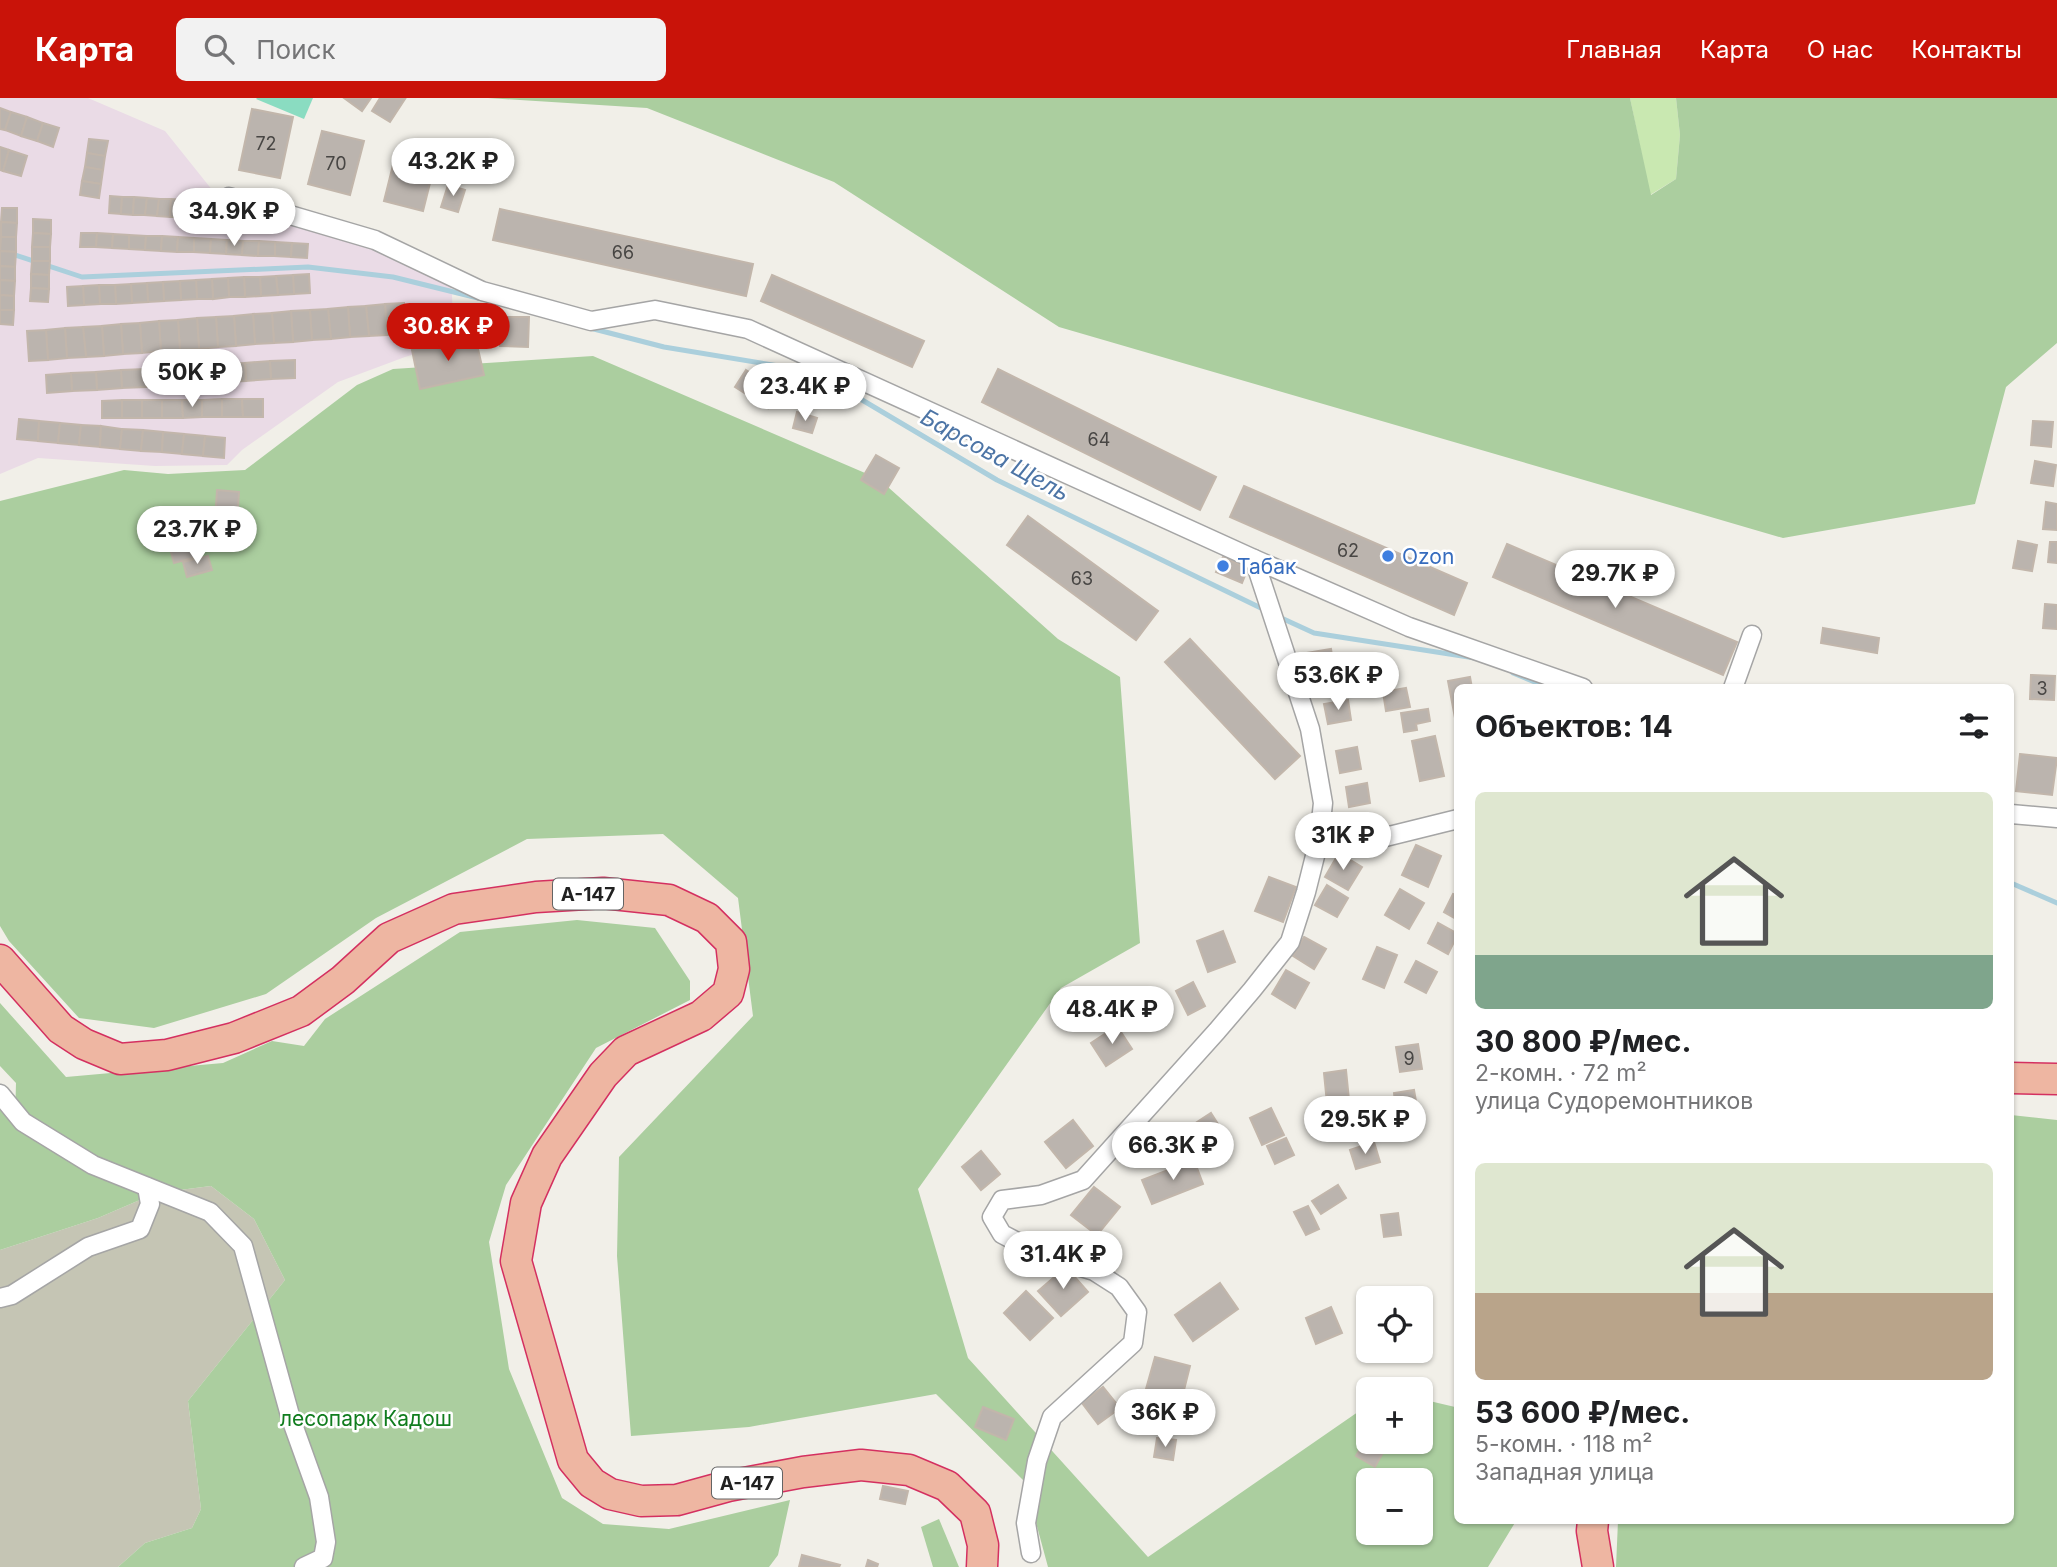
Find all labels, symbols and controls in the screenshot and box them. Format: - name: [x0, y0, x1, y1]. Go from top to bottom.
- search box: [176, 18, 666, 81]
- text: Карта: [35, 29, 134, 69]
- icon: search: [200, 30, 238, 68]
- text: Поиск: [256, 34, 335, 65]
- text: Главная: [1566, 35, 1662, 64]
- text: Карта: [1700, 35, 1769, 64]
- text: О нас: [1807, 35, 1873, 64]
- text: Контакты: [1911, 35, 2022, 64]
- house number: 72: [255, 133, 277, 154]
- pin: 43.2K ₽: [388, 139, 518, 198]
- text: 43.2K ₽: [407, 147, 499, 175]
- house number: 70: [325, 153, 347, 174]
- pin: 34.9K ₽: [169, 188, 299, 248]
- text: 34.9K ₽: [188, 197, 280, 225]
- house number: 66: [612, 242, 634, 263]
- pin: 30.8K ₽: [383, 303, 513, 363]
- text: 30.8K ₽: [403, 312, 493, 340]
- pin: 50K ₽: [143, 350, 241, 409]
- text: 50K ₽: [157, 358, 227, 386]
- pin: 23.4K ₽: [740, 364, 870, 423]
- text: 23.4K ₽: [759, 372, 851, 400]
- water label: Барсова Щель: [916, 403, 1074, 507]
- house number: 64: [1088, 429, 1110, 450]
- pin: 23.7K ₽: [132, 506, 262, 566]
- text: 23.7K ₽: [153, 515, 241, 543]
- house number: 62: [1337, 540, 1359, 561]
- place label: Ozon: [1402, 544, 1454, 569]
- marker: Ozon: [1380, 548, 1396, 564]
- pin: 29.7K ₽: [1550, 550, 1680, 610]
- place label: Табак: [1237, 554, 1297, 579]
- marker: Табак: [1215, 558, 1231, 574]
- text: 29.7K ₽: [1571, 559, 1659, 587]
- house number: 63: [1071, 568, 1093, 589]
- pin: 53.6K ₽: [1273, 652, 1403, 712]
- text: 53.6K ₽: [1293, 661, 1383, 689]
- house number: 3: [2036, 678, 2048, 699]
- icon: filters: [1955, 707, 1993, 745]
- text: Объектов: 14: [1475, 708, 1673, 744]
- pin: 31K ₽: [1294, 812, 1392, 872]
- text: 31K ₽: [1311, 821, 1375, 849]
- icon: home: [1671, 838, 1797, 964]
- road number: А-147: [553, 878, 623, 909]
- pin: 48.4K ₽: [1047, 986, 1177, 1046]
- text: 48.4K ₽: [1066, 995, 1158, 1023]
- text: 30 800 ₽/мес.: [1475, 1023, 1691, 1059]
- house number: 9: [1403, 1048, 1415, 1069]
- text: 2-комн. · 72 m²: [1475, 1059, 1647, 1087]
- text: улица Судоремонтников: [1475, 1087, 1753, 1115]
- pin: 29.5K ₽: [1300, 1096, 1430, 1156]
- text: 29.5K ₽: [1320, 1105, 1410, 1133]
- pin: 66.3K ₽: [1108, 1122, 1238, 1182]
- text: 66.3K ₽: [1128, 1131, 1218, 1159]
- icon: home: [1671, 1209, 1797, 1335]
- pin: 31.4K ₽: [998, 1232, 1128, 1291]
- text: 31.4K ₽: [1019, 1240, 1107, 1268]
- map controls: [1356, 1286, 1433, 1545]
- button: locate: [1356, 1286, 1433, 1363]
- button: +: [1356, 1377, 1433, 1454]
- pin: 36K ₽: [1116, 1390, 1214, 1449]
- text: 53 600 ₽/мес.: [1475, 1394, 1690, 1430]
- text: 36K ₽: [1131, 1398, 1199, 1426]
- park label: лесопарк Кадош: [280, 1406, 452, 1431]
- text: 5-комн. · 118 m²: [1475, 1430, 1653, 1458]
- text: Западная улица: [1475, 1458, 1654, 1486]
- road number: А-147: [712, 1468, 782, 1498]
- button: −: [1356, 1468, 1433, 1545]

